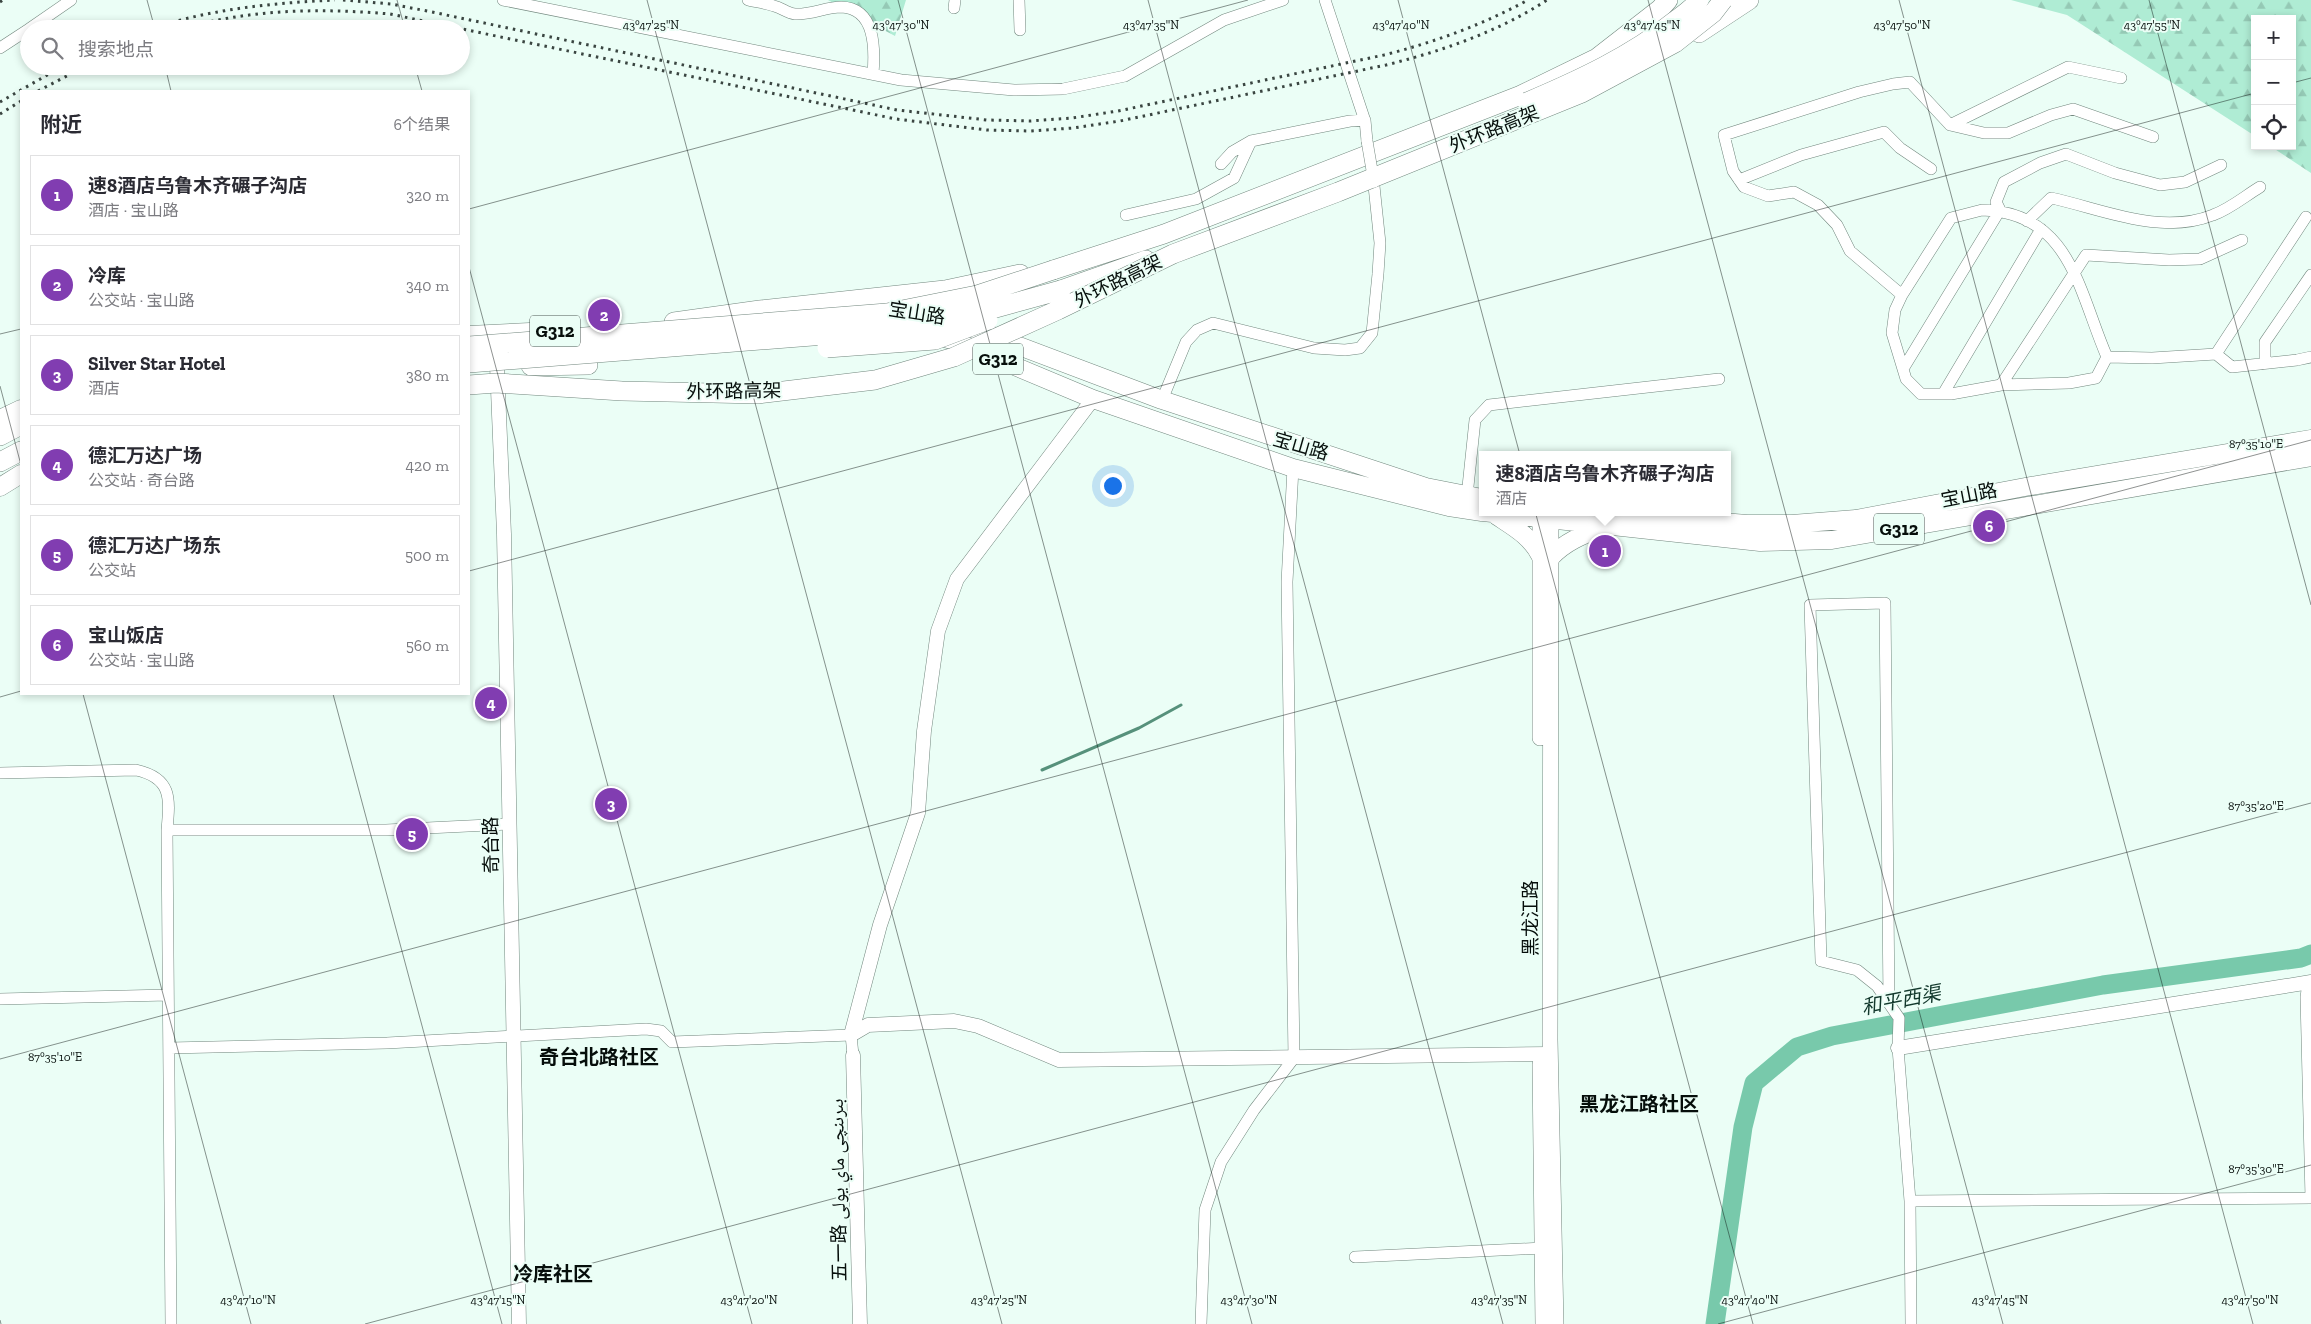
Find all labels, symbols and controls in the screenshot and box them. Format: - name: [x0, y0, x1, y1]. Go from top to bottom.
- map controls: [2251, 15, 2296, 150]
- button: +: [2251, 15, 2296, 60]
- text: 43°47'25"N: [623, 18, 679, 32]
- text: 43°47'30"N: [873, 18, 930, 32]
- text: 43°47'35"N: [1123, 18, 1179, 32]
- text: 43°47'40"N: [1372, 18, 1430, 32]
- text: 43°47'45"N: [1624, 18, 1680, 32]
- text: 43°47'50"N: [1873, 18, 1931, 32]
- text: 43°47'55"N: [2124, 18, 2180, 32]
- search box: [20, 20, 470, 75]
- icon: search: [38, 34, 66, 62]
- text: 搜索地点: [78, 38, 154, 61]
- button: −: [2251, 60, 2296, 105]
- street label: 外环路高架: [1446, 101, 1542, 157]
- button: locate: [2251, 105, 2296, 150]
- text: 附近: [40, 112, 82, 137]
- text: 6个结果: [394, 115, 450, 134]
- text: 速8酒店乌鲁木齐碾子沟店: [88, 174, 307, 197]
- text: 1: [54, 186, 60, 205]
- text: 320 m: [406, 186, 449, 205]
- text: 酒店 · 宝山路: [88, 201, 179, 220]
- street label: 外环路高架: [1070, 250, 1166, 312]
- text: 冷库: [88, 264, 126, 287]
- text: 2: [53, 276, 61, 295]
- text: 340 m: [406, 276, 449, 295]
- text: 公交站 · 宝山路: [88, 291, 195, 310]
- pin: 2: [588, 296, 620, 334]
- street label: 宝山路: [887, 297, 947, 329]
- road number: G312: [530, 316, 580, 346]
- road number: G312: [973, 344, 1023, 374]
- text: Silver Star Hotel: [88, 352, 226, 375]
- text: 3: [53, 366, 61, 385]
- text: 380 m: [406, 366, 449, 385]
- text: 酒店: [88, 379, 120, 398]
- street label: 外环路高架: [686, 379, 782, 403]
- street label: 宝山路: [1270, 427, 1332, 465]
- text: 87°35'10"E: [2229, 437, 2283, 451]
- text: 德汇万达广场: [88, 444, 202, 467]
- popup: [1479, 451, 1731, 516]
- text: 4: [52, 456, 62, 475]
- text: 420 m: [405, 456, 449, 475]
- text: 速8酒店乌鲁木齐碾子沟店: [1495, 462, 1715, 485]
- text: 公交站 · 奇台路: [88, 471, 195, 490]
- your location: [1100, 473, 1126, 499]
- street label: 宝山路: [1939, 478, 1999, 512]
- text: 酒店: [1495, 489, 1527, 508]
- pin: 6: [1973, 507, 2005, 545]
- road number: G312: [1874, 514, 1924, 544]
- pin: 1: [1589, 532, 1621, 570]
- text: 德汇万达广场东: [88, 534, 221, 557]
- text: 5: [53, 546, 61, 565]
- text: 500 m: [405, 546, 449, 565]
- text: 公交站: [88, 561, 136, 580]
- text: 宝山饭店: [88, 624, 164, 647]
- text: 6: [53, 636, 61, 655]
- text: 560 m: [406, 636, 449, 655]
- text: 公交站 · 宝山路: [88, 651, 195, 670]
- pin: 4: [475, 684, 507, 722]
- pin: 3: [595, 785, 627, 823]
- text: 87°35'20"E: [2228, 799, 2284, 813]
- pin: 5: [396, 815, 428, 853]
- street label: 奇台路: [479, 816, 503, 874]
- street label: 黑龙江路: [1519, 880, 1542, 956]
- water label: 和平西渠: [1859, 980, 1945, 1019]
- district label: 奇台北路社区: [539, 1045, 659, 1069]
- text: 87°35'10"E: [28, 1050, 82, 1064]
- district label: 黑龙江路社区: [1579, 1092, 1699, 1116]
- street label: 五一路 بىرىنچى ماي يولى: [825, 1098, 855, 1281]
- text: 87°35'30"E: [2228, 1162, 2284, 1176]
- district label: 冷库社区: [513, 1262, 593, 1286]
- text: 43°47'10"N: [220, 1293, 276, 1307]
- text: 43°47'15"N: [471, 1293, 526, 1307]
- text: 43°47'20"N: [720, 1293, 778, 1307]
- text: 43°47'25"N: [971, 1293, 1027, 1307]
- text: 43°47'30"N: [1221, 1293, 1278, 1307]
- text: 43°47'35"N: [1471, 1293, 1527, 1307]
- text: 43°47'40"N: [1721, 1293, 1779, 1307]
- text: 43°47'45"N: [1972, 1293, 2028, 1307]
- text: 43°47'50"N: [2221, 1293, 2279, 1307]

